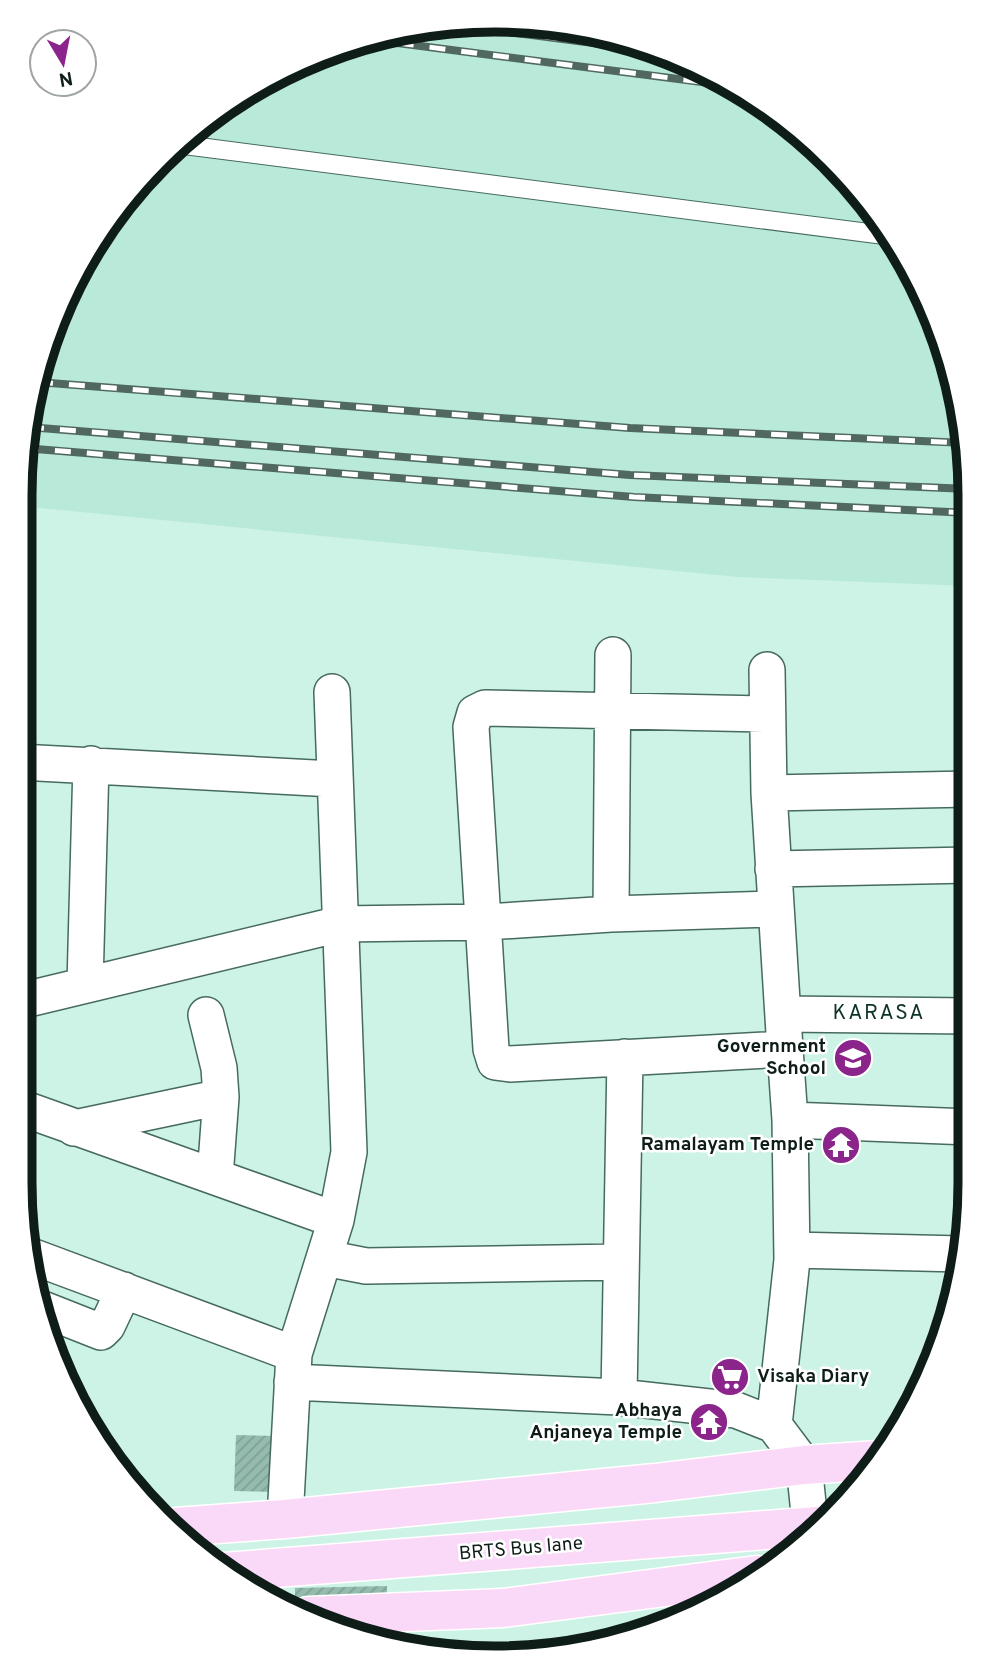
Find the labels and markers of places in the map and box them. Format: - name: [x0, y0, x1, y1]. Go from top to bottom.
- place label: Government School: [717, 1035, 826, 1081]
- school or university icon: Government School: [832, 1037, 874, 1079]
- temple icon: Ramalayam Temple: [820, 1124, 862, 1166]
- place label: Ramalayam Temple: [641, 1133, 814, 1157]
- supermarket icon: Visaka Diary: [709, 1356, 751, 1398]
- place label: Visaka Diary: [757, 1365, 869, 1389]
- place label: Abhaya Anjaneya Temple: [530, 1399, 682, 1445]
- temple icon: Abhaya Anjaneya Temple: [688, 1401, 730, 1443]

